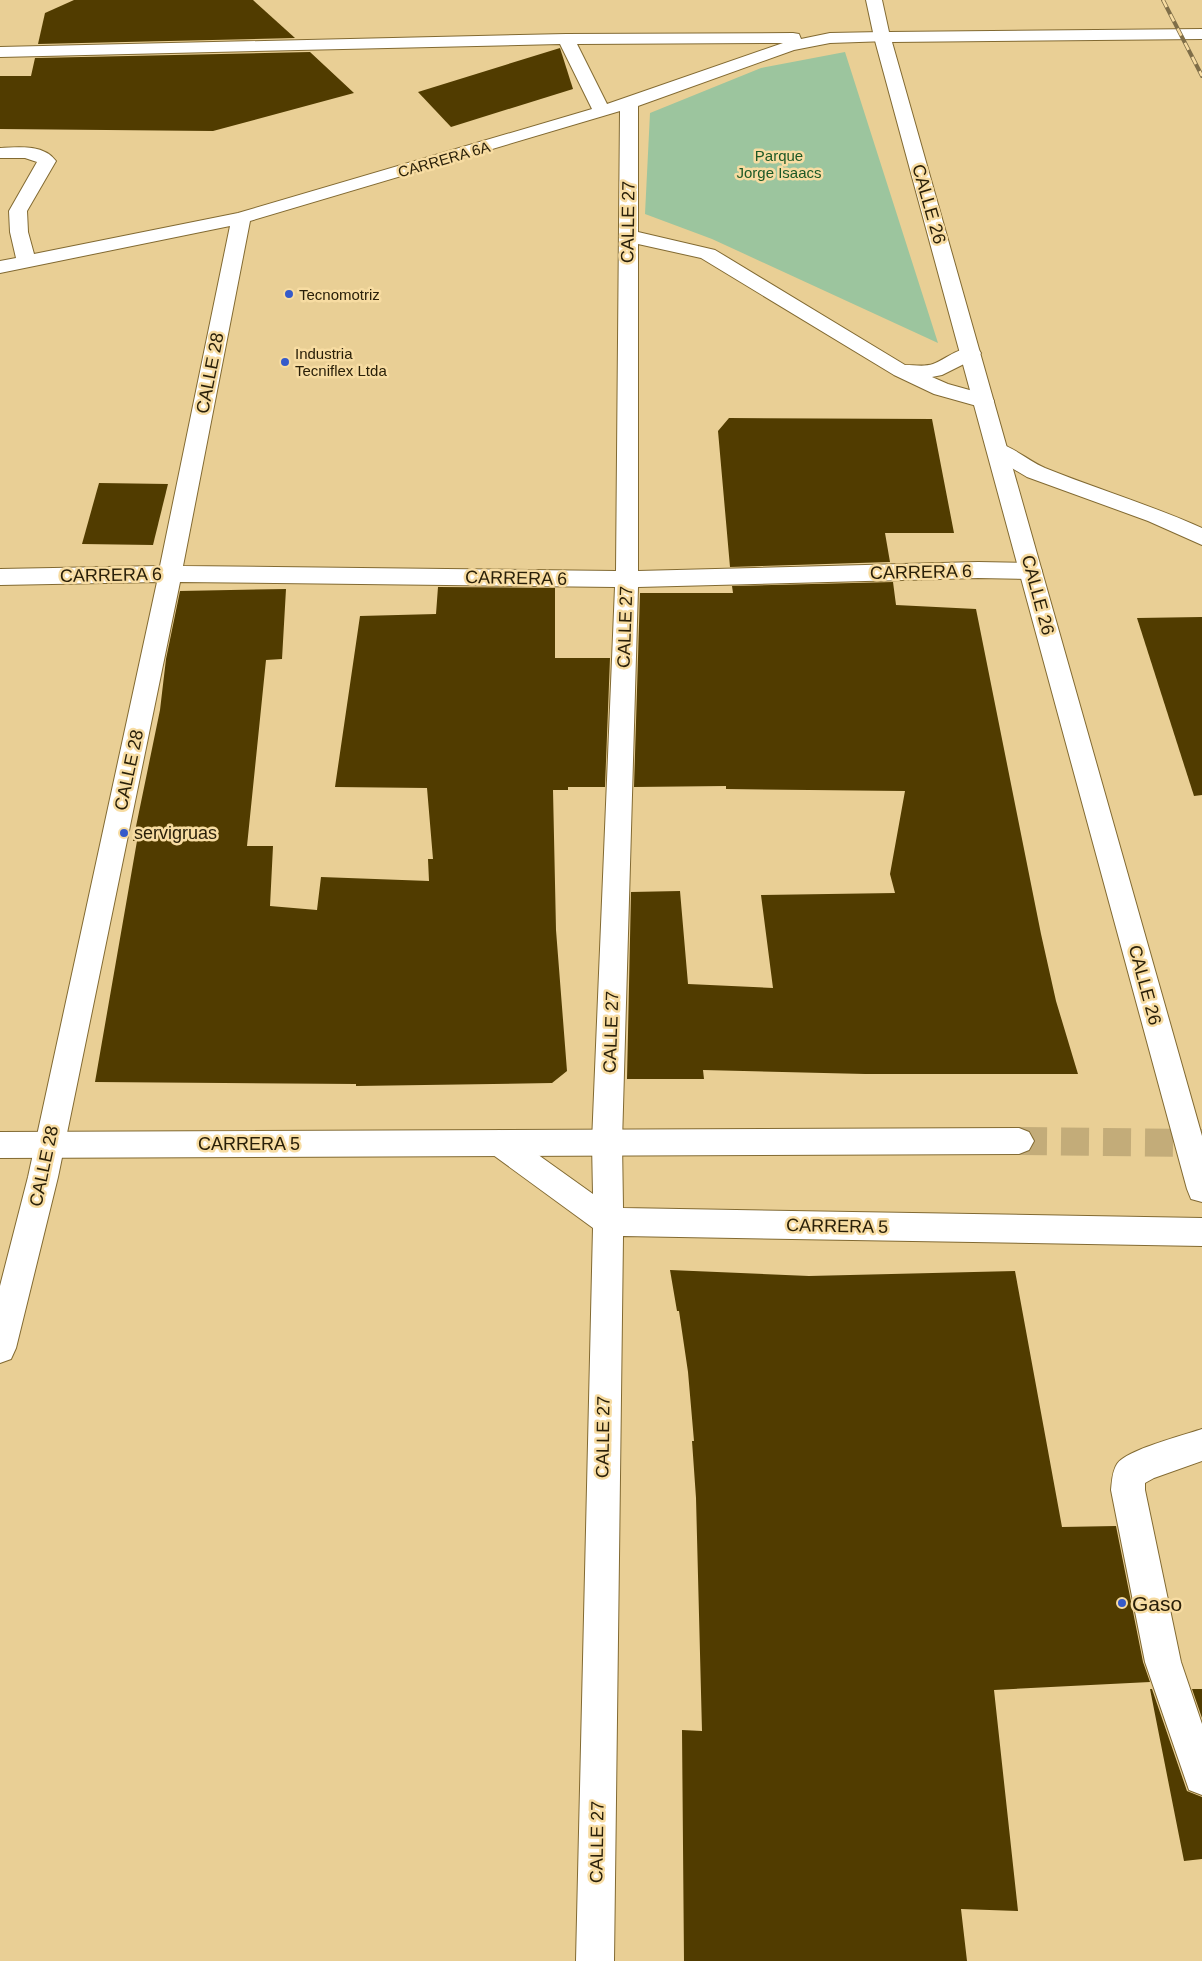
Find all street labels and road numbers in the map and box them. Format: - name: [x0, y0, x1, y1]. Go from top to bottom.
- street label: CARRERA 6A: [396, 138, 492, 180]
- street label: CALLE 26: [908, 162, 950, 246]
- street label: CALLE 27: [617, 181, 639, 263]
- street label: CALLE 28: [192, 331, 228, 415]
- street label: CALLE 26: [1018, 553, 1058, 637]
- street label: CARRERA 6: [870, 561, 972, 583]
- street label: CARRERA 6: [60, 564, 162, 586]
- street label: CARRERA 6: [465, 567, 567, 589]
- street label: CALLE 27: [614, 586, 636, 668]
- street label: CALLE 28: [111, 728, 147, 812]
- street label: CALLE 26: [1125, 943, 1165, 1027]
- street label: CALLE 27: [600, 991, 622, 1073]
- street label: CALLE 28: [26, 1124, 62, 1208]
- street label: CARRERA 5: [198, 1134, 300, 1154]
- street label: CARRERA 5: [786, 1215, 888, 1237]
- street label: CALLE 27: [592, 1396, 614, 1478]
- street label: CALLE 27: [586, 1801, 608, 1883]

